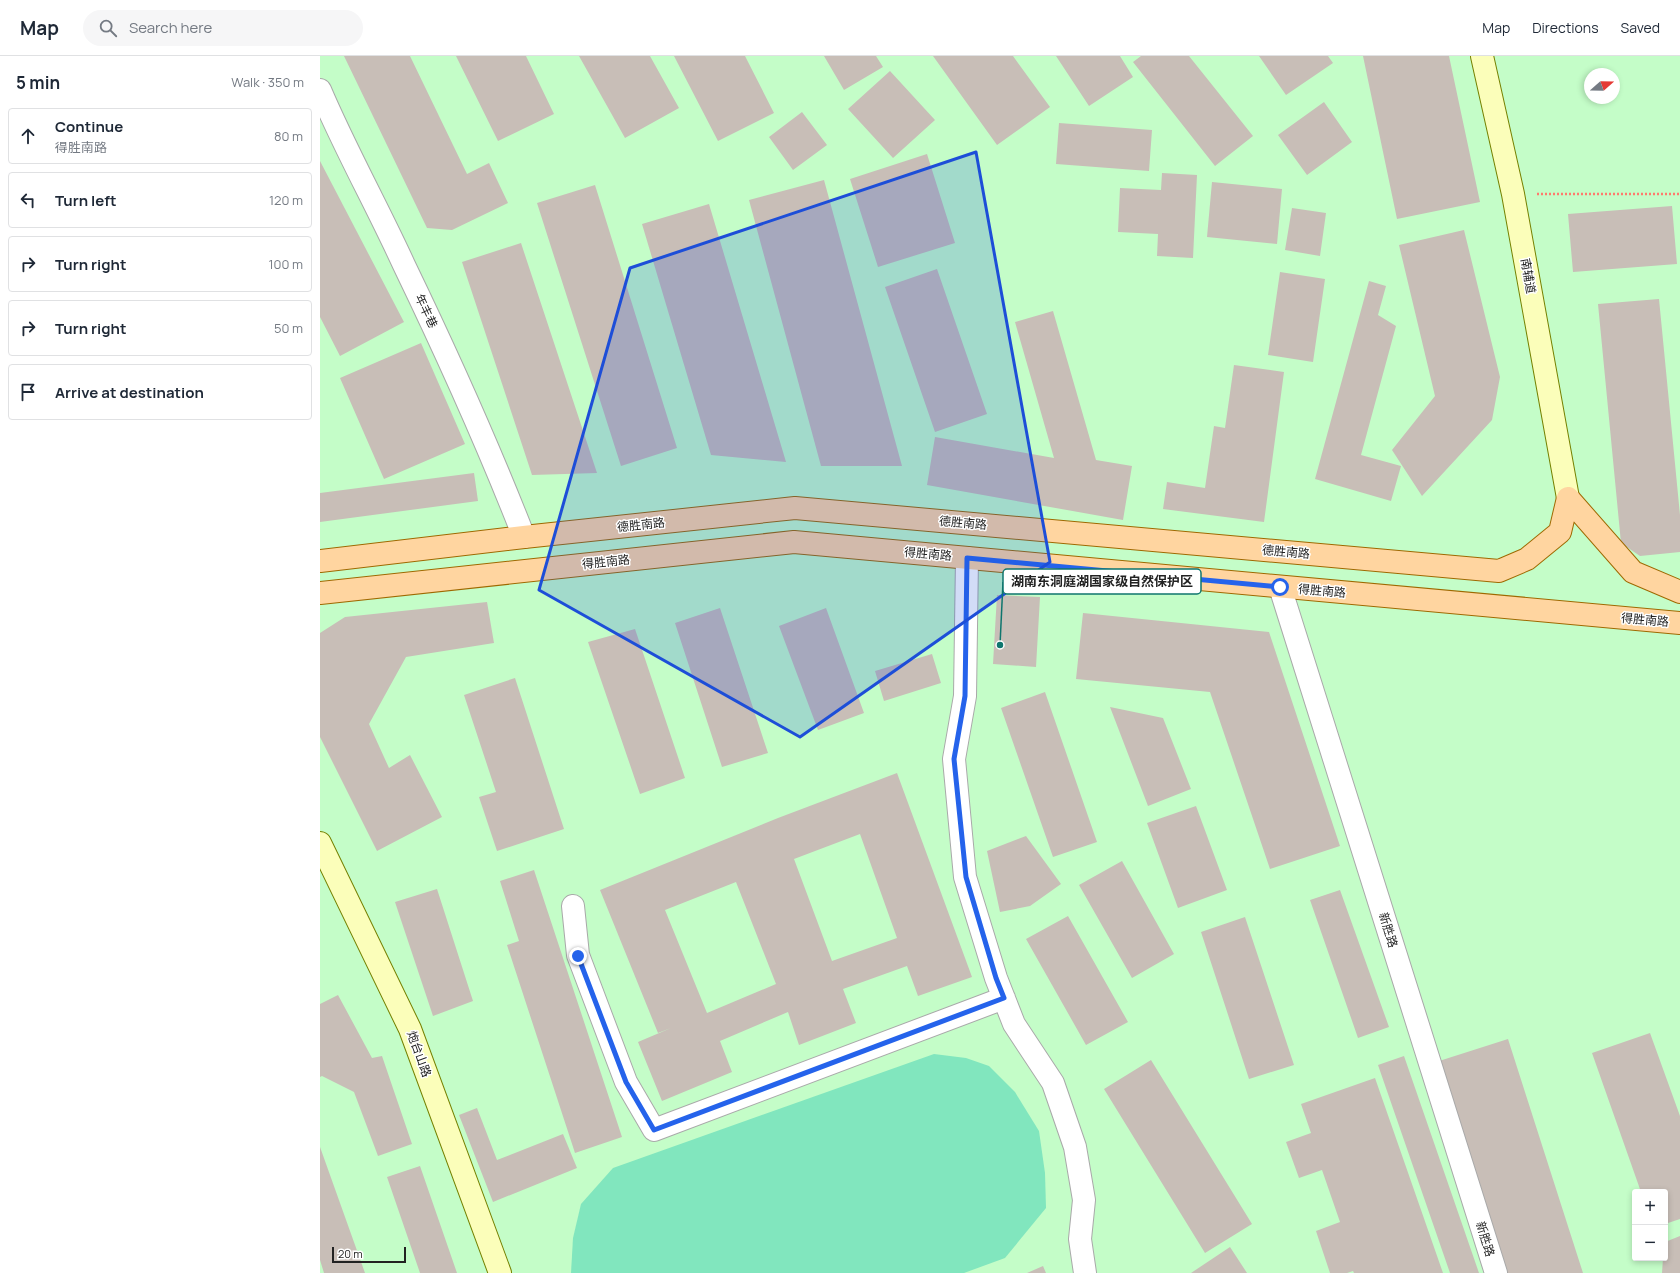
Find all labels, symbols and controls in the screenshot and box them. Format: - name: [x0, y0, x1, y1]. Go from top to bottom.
- search box: [83, 10, 363, 46]
- text: Map: [20, 15, 59, 41]
- icon: search: [97, 17, 119, 39]
- text: Search here: [129, 17, 212, 38]
- text: Map: [1482, 18, 1510, 37]
- text: Directions: [1532, 18, 1599, 37]
- text: Saved: [1621, 18, 1660, 37]
- north arrow: [1584, 68, 1620, 104]
- text: 5 min: [16, 71, 60, 94]
- text: Walk · 350 m: [231, 73, 304, 91]
- text: Continue: [55, 116, 123, 137]
- icon: ahead: [17, 125, 39, 147]
- text: 80 m: [274, 127, 303, 145]
- text: 得胜南路: [55, 138, 107, 156]
- icon: left: [17, 189, 39, 211]
- text: Turn left: [55, 190, 117, 211]
- text: 120 m: [269, 191, 303, 209]
- icon: right: [17, 253, 39, 275]
- text: Turn right: [55, 254, 126, 275]
- text: 100 m: [268, 255, 303, 273]
- street label: 南辅道: [1517, 257, 1540, 295]
- street label: 年丰巷: [411, 291, 442, 331]
- icon: right: [17, 317, 39, 339]
- text: Turn right: [55, 318, 126, 339]
- text: 50 m: [274, 319, 303, 337]
- icon: arrive: [17, 381, 39, 403]
- text: Arrive at destination: [55, 382, 204, 403]
- street label: 德胜南路: [938, 512, 988, 533]
- street label: 德胜南路: [616, 514, 666, 535]
- street label: 德胜南路: [1261, 541, 1311, 562]
- street label: 得胜南路: [903, 543, 953, 564]
- street label: 得胜南路: [581, 551, 631, 572]
- callout: 湖南东洞庭湖国家级自然保护区: [1003, 569, 1201, 594]
- text: 湖南东洞庭湖国家级自然保护区: [1011, 572, 1193, 590]
- route start: [1271, 578, 1289, 596]
- street label: 得胜南路: [1297, 580, 1347, 601]
- street label: 得胜南路: [1620, 609, 1670, 630]
- street label: 新胜路: [1375, 910, 1402, 950]
- route end: [569, 947, 587, 965]
- street label: 炮台山路: [403, 1028, 436, 1079]
- map controls: [1632, 1189, 1668, 1261]
- button: +: [1632, 1189, 1668, 1225]
- street label: 新胜路: [1472, 1219, 1499, 1259]
- button: −: [1632, 1225, 1668, 1261]
- scale bar: [332, 1245, 406, 1264]
- text: 20 m: [338, 1246, 363, 1261]

